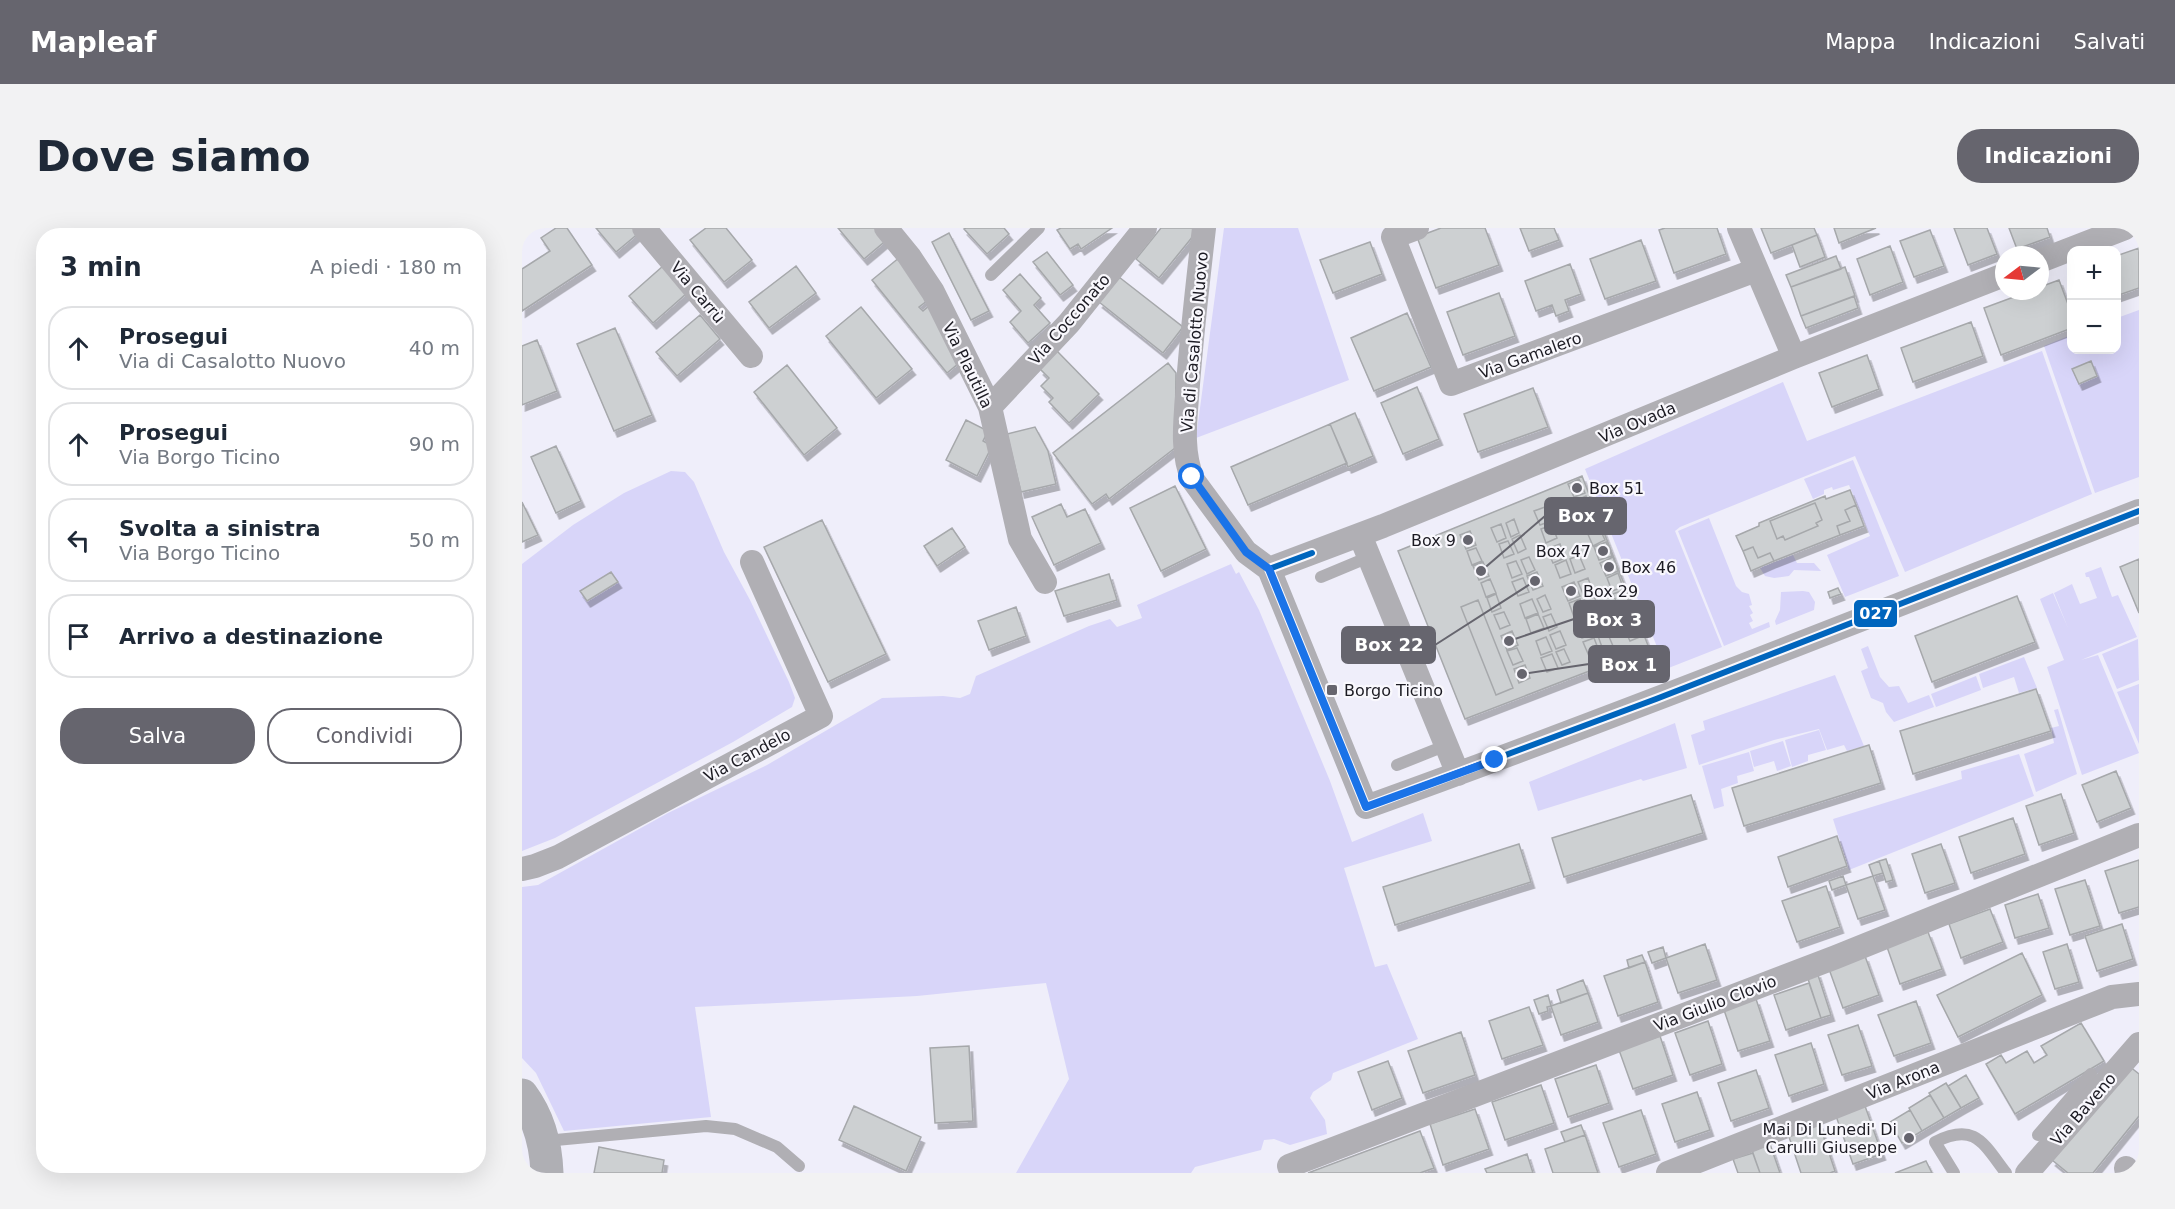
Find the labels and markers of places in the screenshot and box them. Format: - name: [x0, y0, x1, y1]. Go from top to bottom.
- place label: Box 51: [1589, 479, 1644, 498]
- marker: Box 51: [1570, 481, 1584, 495]
- callout: Box 7: [1545, 498, 1626, 534]
- place label: Box 9: [1411, 531, 1456, 550]
- marker: Box 9: [1461, 533, 1475, 547]
- place label: Box 47: [1536, 542, 1591, 561]
- marker: Box 47: [1596, 544, 1610, 558]
- place label: Box 46: [1621, 558, 1676, 577]
- marker: Box 46: [1602, 560, 1616, 574]
- place label: Box 29: [1583, 582, 1638, 601]
- marker: Box 29: [1564, 584, 1578, 598]
- callout: Box 3: [1574, 601, 1654, 637]
- callout: Box 22: [1342, 627, 1435, 663]
- callout: Box 1: [1589, 646, 1669, 682]
- place label: Borgo Ticino: [1344, 681, 1443, 700]
- marker: Borgo Ticino: [1325, 683, 1339, 697]
- place label: Mai Di Lunedi' Di Carulli Giuseppe: [1762, 1120, 1897, 1157]
- marker: Mai Di Lunedi' Di Carulli Giuseppe: [1902, 1131, 1916, 1145]

